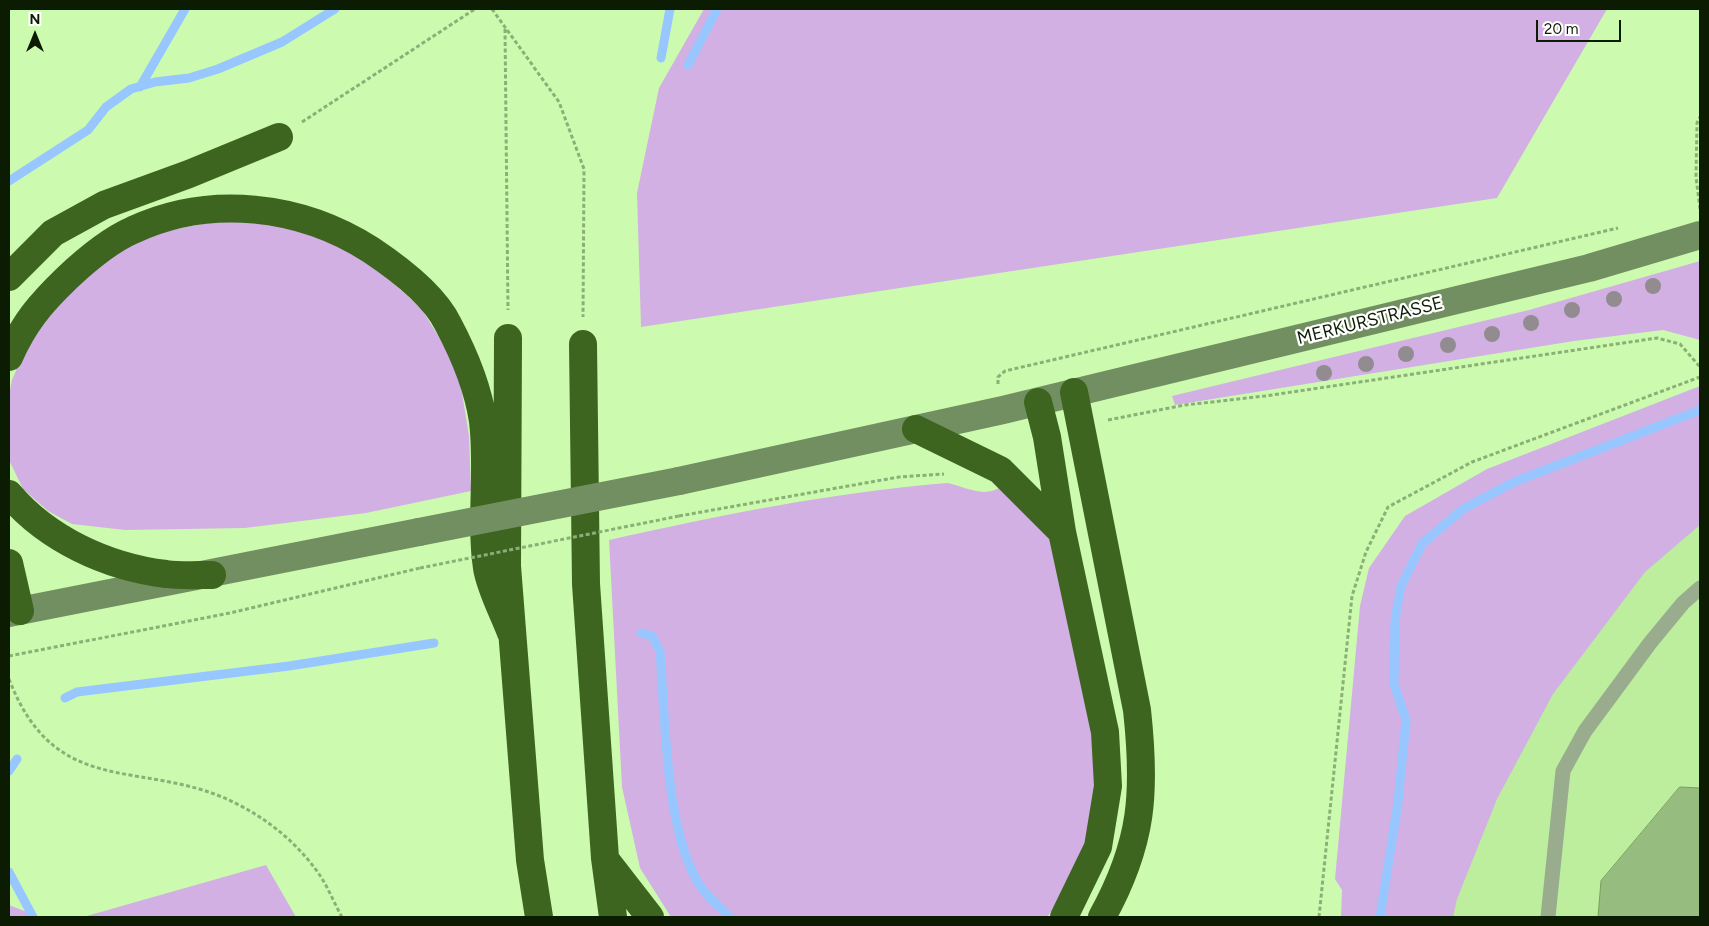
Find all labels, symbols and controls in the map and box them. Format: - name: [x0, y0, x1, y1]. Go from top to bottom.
- north arrow: [10, 10, 60, 60]
- scale bar: [1539, 10, 1624, 42]
- text: N: [30, 11, 40, 28]
- text: 20 m: [1544, 20, 1578, 38]
- street label: MERKURSTRASSE: [1295, 292, 1445, 350]

